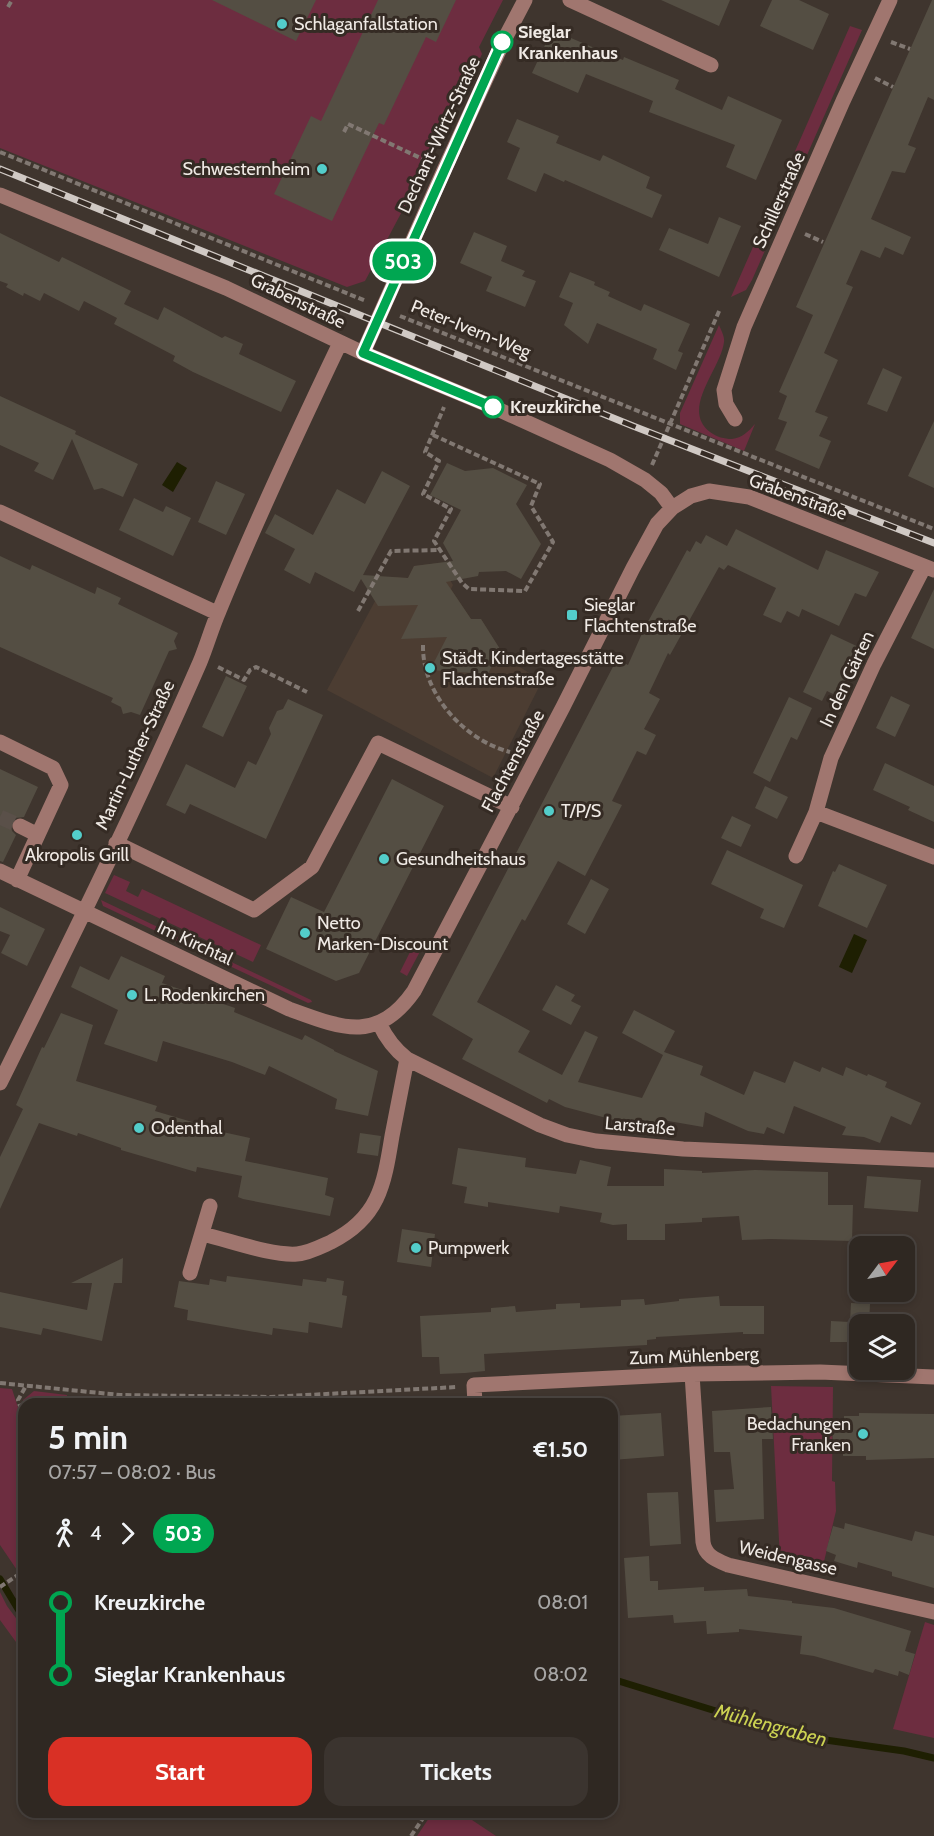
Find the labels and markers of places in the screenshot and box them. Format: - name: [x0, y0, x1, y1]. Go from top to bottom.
- place label: Schlaganfallstation: [294, 13, 438, 35]
- marker: Schlaganfallstation: [275, 17, 289, 31]
- place label: Sieglar Krankenhaus: [518, 21, 618, 64]
- marker: Sieglar Krankenhaus: [491, 31, 513, 53]
- place label: Schwesternheim: [183, 158, 310, 180]
- marker: Schwesternheim: [315, 162, 329, 176]
- marker: Kreuzkirche: [482, 396, 504, 418]
- place label: Kreuzkirche: [510, 396, 601, 418]
- place label: Sieglar Flachtenstraße: [584, 594, 697, 637]
- marker: Sieglar Flachtenstraße: [565, 608, 579, 622]
- place label: Städt. Kindertagesstätte Flachtenstraße: [442, 647, 624, 690]
- marker: Städt. Kindertagesstätte Flachtenstraße: [423, 661, 437, 675]
- place label: T/P/S: [561, 800, 601, 822]
- marker: T/P/S: [542, 804, 556, 818]
- marker: Akropolis Grill: [70, 828, 84, 842]
- place label: Akropolis Grill: [25, 844, 130, 866]
- place label: Gesundheitshaus: [396, 848, 526, 870]
- marker: Gesundheitshaus: [377, 852, 391, 866]
- place label: Netto Marken-Discount: [317, 912, 448, 955]
- marker: Netto Marken-Discount: [298, 926, 312, 940]
- place label: L. Rodenkirchen: [144, 984, 265, 1006]
- marker: L. Rodenkirchen: [125, 988, 139, 1002]
- place label: Odenthal: [151, 1117, 223, 1139]
- marker: Odenthal: [132, 1121, 146, 1135]
- place label: Pumpwerk: [428, 1237, 510, 1259]
- marker: Pumpwerk: [409, 1241, 423, 1255]
- place label: Bedachungen Franken: [747, 1413, 851, 1456]
- marker: Bedachungen Franken: [856, 1427, 870, 1441]

